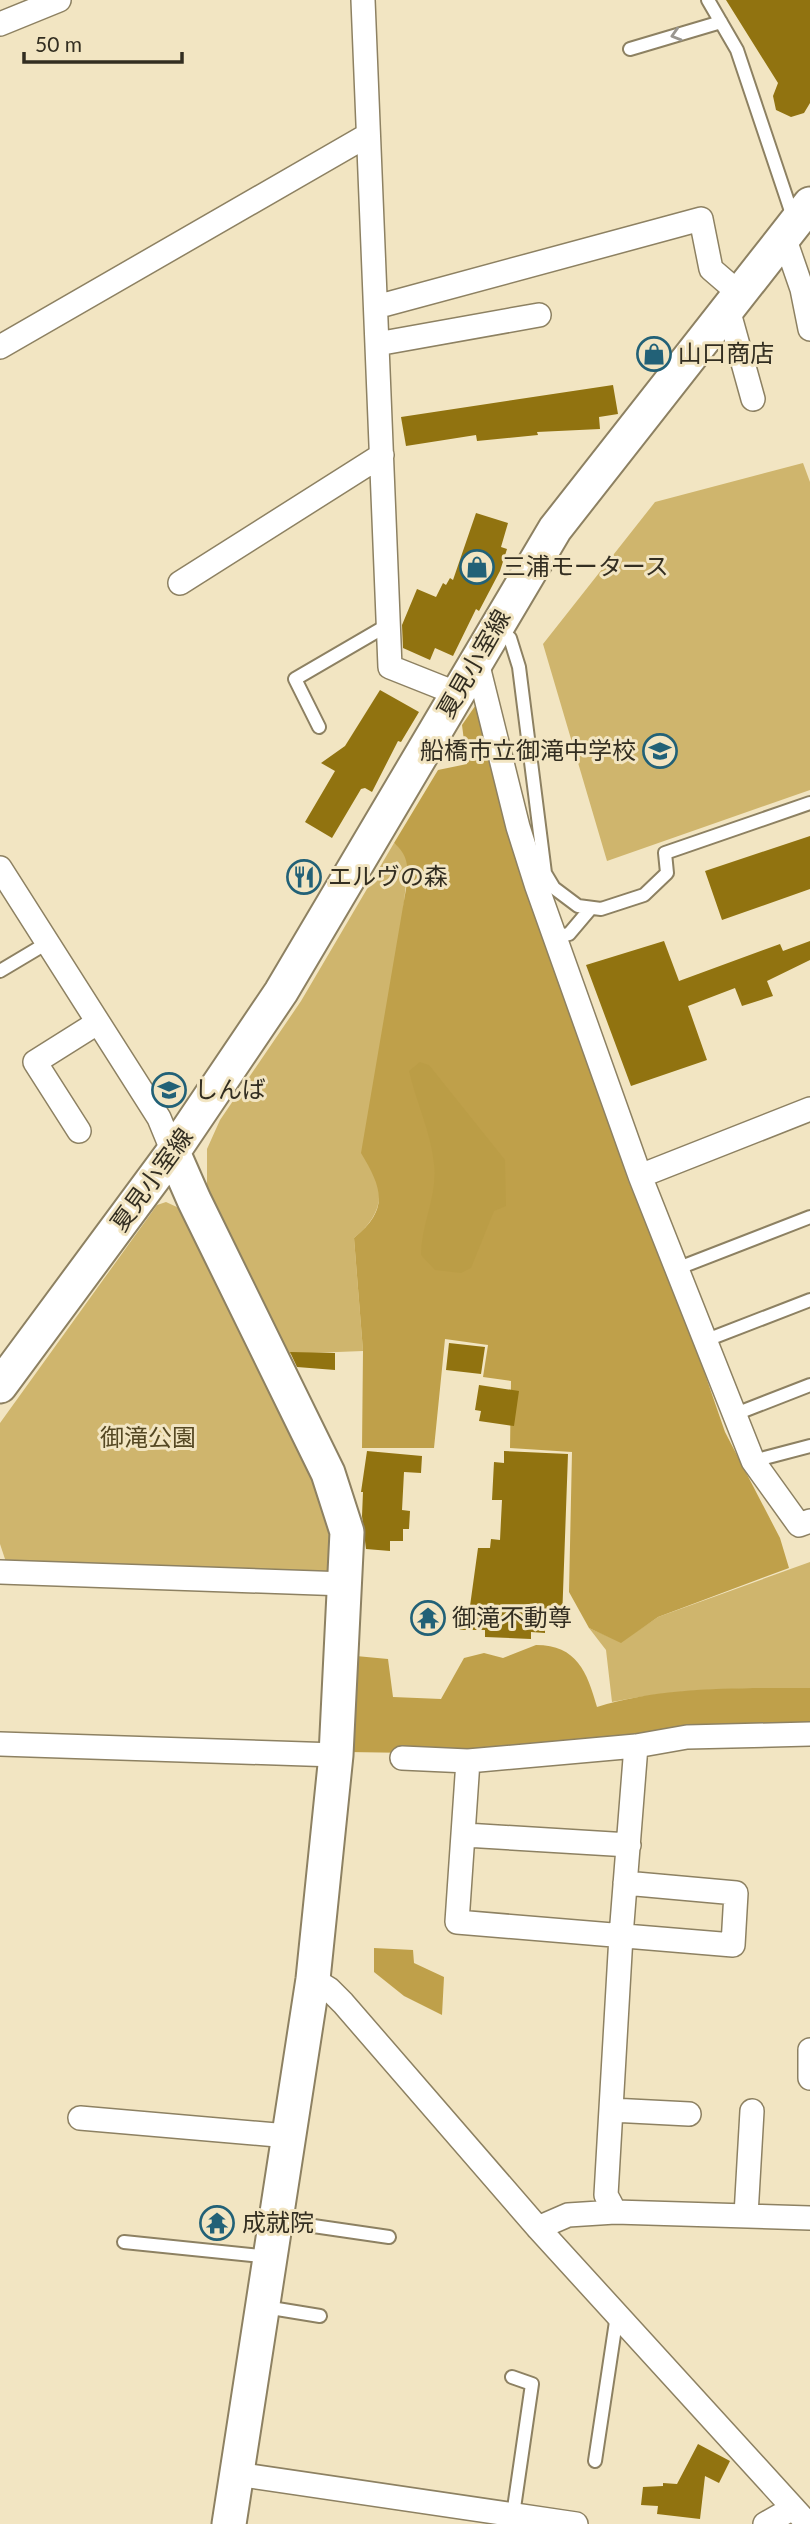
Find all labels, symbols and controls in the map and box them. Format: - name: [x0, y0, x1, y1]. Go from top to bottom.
- scale bar: [24, 21, 182, 65]
- one-way arrow: [670, 27, 682, 42]
- text: 50 m: [35, 31, 82, 56]
- shop icon: 山口商店: [635, 335, 673, 373]
- place label: 山口商店: [678, 338, 774, 367]
- shop icon: 三浦モータース: [458, 548, 496, 586]
- place label: 三浦モータース: [502, 551, 669, 580]
- street label: 夏見小室線: [430, 604, 515, 722]
- school or university icon: 船橋市立御滝中学校: [641, 732, 679, 770]
- place label: 船橋市立御滝中学校: [420, 735, 636, 764]
- restaurant icon: エルヴの森: [285, 858, 323, 896]
- place label: エルヴの森: [328, 861, 448, 890]
- school or university icon: しんば: [150, 1071, 188, 1109]
- place label: しんば: [194, 1074, 266, 1103]
- street label: 夏見小室線: [104, 1122, 198, 1236]
- park label: 御滝公園: [100, 1422, 196, 1451]
- temple icon: 御滝不動尊: [409, 1599, 447, 1637]
- place label: 御滝不動尊: [452, 1602, 572, 1631]
- temple icon: 成就院: [198, 2204, 236, 2242]
- place label: 成就院: [242, 2207, 314, 2236]

